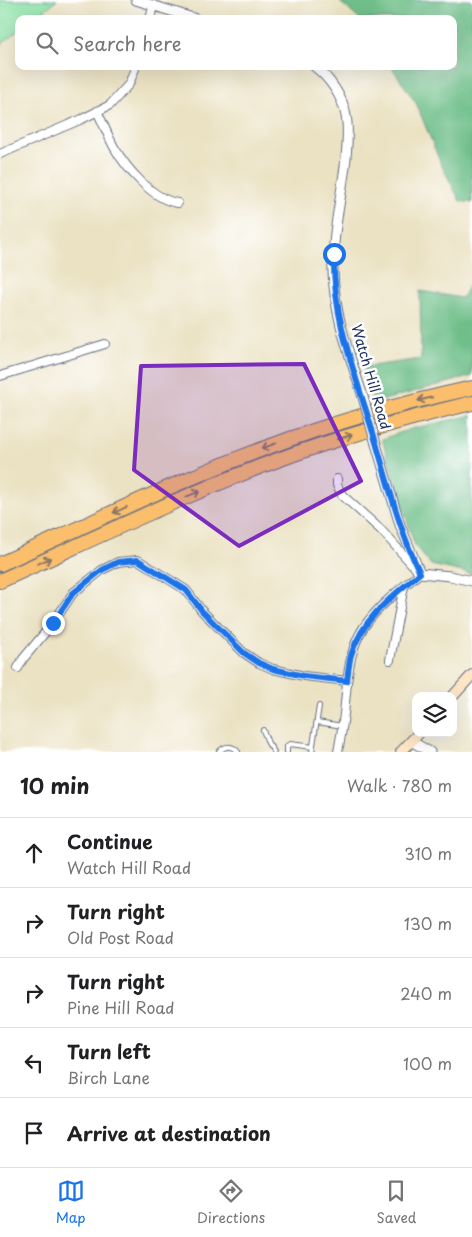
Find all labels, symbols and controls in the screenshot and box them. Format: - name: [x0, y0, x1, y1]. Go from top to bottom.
- search box: [15, 15, 457, 70]
- icon: search: [33, 29, 61, 57]
- text: Search here: [73, 29, 182, 57]
- route start: [323, 243, 346, 266]
- street label: Watch Hill Road: [346, 322, 397, 432]
- one-way arrow: [417, 395, 433, 404]
- one-way arrow: [336, 432, 352, 442]
- one-way arrow: [262, 443, 277, 452]
- one-way arrow: [185, 489, 200, 498]
- one-way arrow: [113, 505, 128, 515]
- one-way arrow: [36, 556, 51, 565]
- route end: [42, 612, 65, 635]
- map controls: [412, 692, 457, 737]
- button: layers: [412, 692, 457, 737]
- text: 10 min: [20, 769, 90, 801]
- text: Walk · 780 m: [347, 773, 452, 797]
- text: Continue: [67, 827, 153, 855]
- icon: ahead: [20, 839, 48, 867]
- text: 310 m: [404, 841, 452, 865]
- text: Watch Hill Road: [67, 855, 191, 879]
- text: Turn right: [67, 897, 165, 925]
- icon: right: [20, 909, 48, 937]
- text: 130 m: [404, 911, 452, 935]
- text: Old Post Road: [67, 925, 174, 949]
- text: Turn right: [67, 967, 165, 995]
- icon: right: [20, 979, 48, 1007]
- text: 240 m: [400, 981, 452, 1005]
- text: Pine Hill Road: [67, 995, 175, 1019]
- text: Turn left: [67, 1037, 151, 1065]
- icon: left: [20, 1049, 48, 1077]
- text: 100 m: [403, 1051, 452, 1075]
- text: Birch Lane: [67, 1065, 150, 1089]
- icon: arrive: [20, 1119, 48, 1147]
- text: Arrive at destination: [67, 1119, 271, 1147]
- tab: Map: [56, 1177, 86, 1228]
- tab: Directions: [197, 1177, 265, 1228]
- tab: Saved: [377, 1177, 416, 1228]

